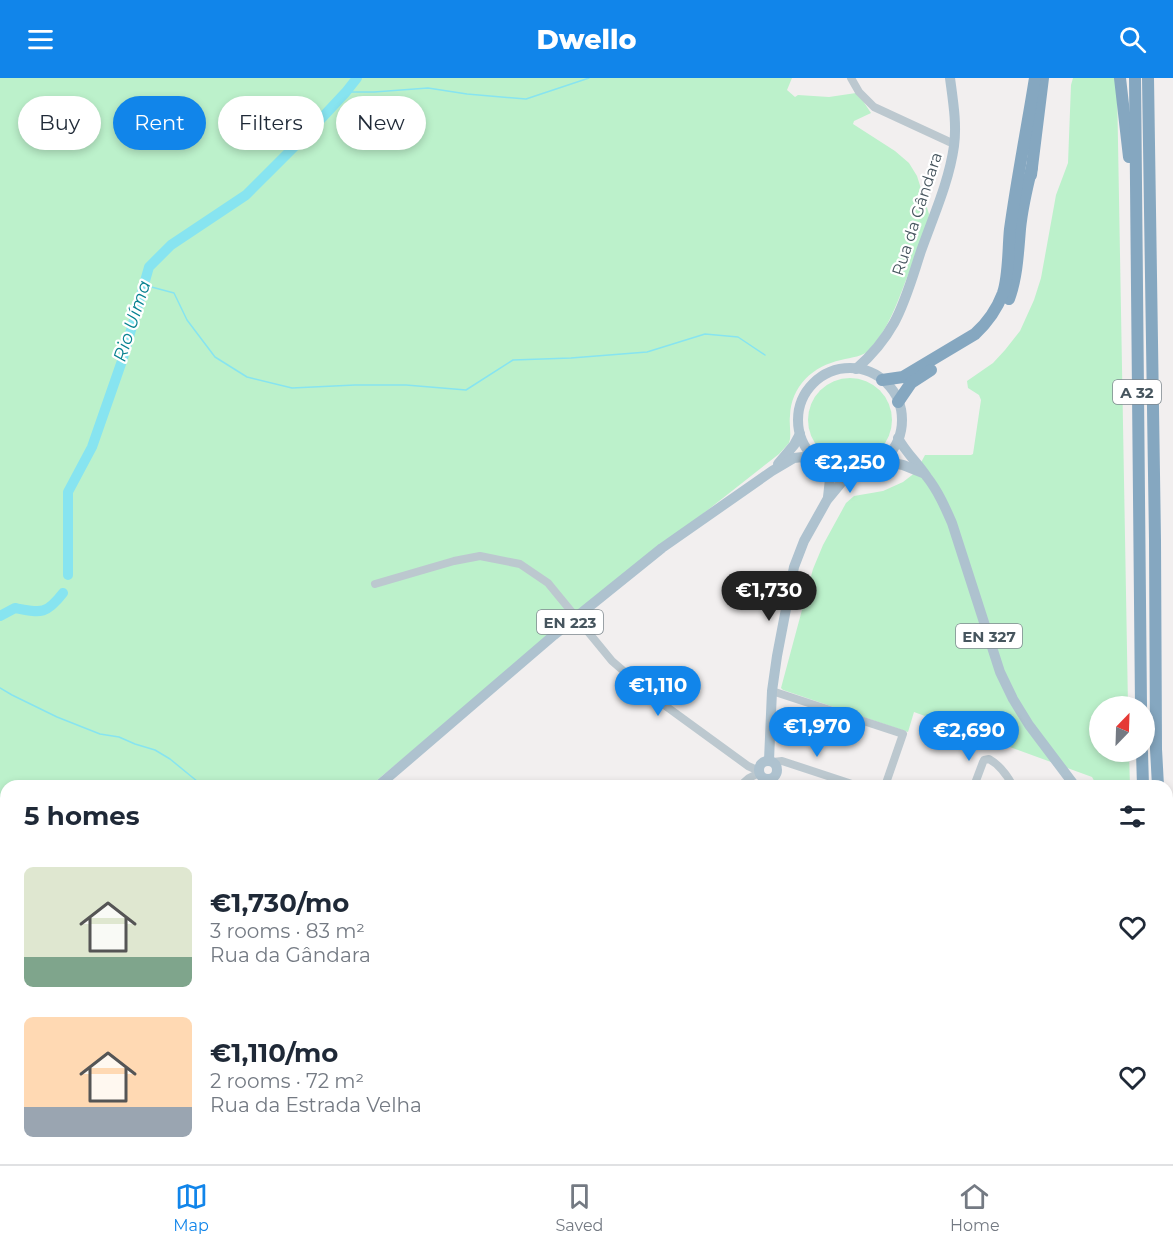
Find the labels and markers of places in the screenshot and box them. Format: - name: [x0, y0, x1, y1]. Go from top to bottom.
- pin: €2,250: [801, 443, 899, 494]
- pin: €1,730: [720, 571, 818, 622]
- pin: €1,110: [609, 666, 707, 717]
- pin: €1,970: [768, 707, 866, 758]
- pin: €2,690: [920, 711, 1018, 762]

